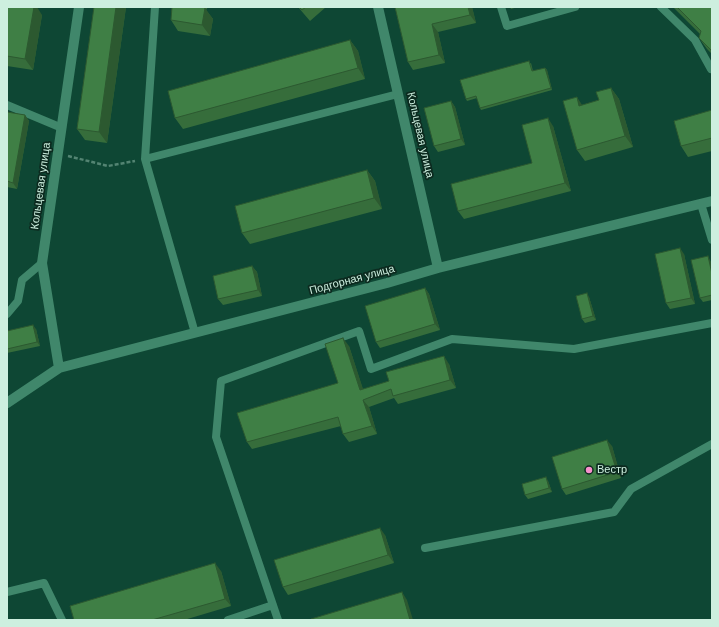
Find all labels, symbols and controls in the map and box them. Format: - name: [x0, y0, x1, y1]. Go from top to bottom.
- street label: Кольцевая улица: [404, 91, 436, 179]
- street label: Кольцевая улица: [28, 142, 54, 230]
- street label: Подгорная улица: [308, 262, 396, 298]
- place label: Вестр: [597, 463, 627, 477]
- marker: Вестр: [584, 465, 594, 475]

